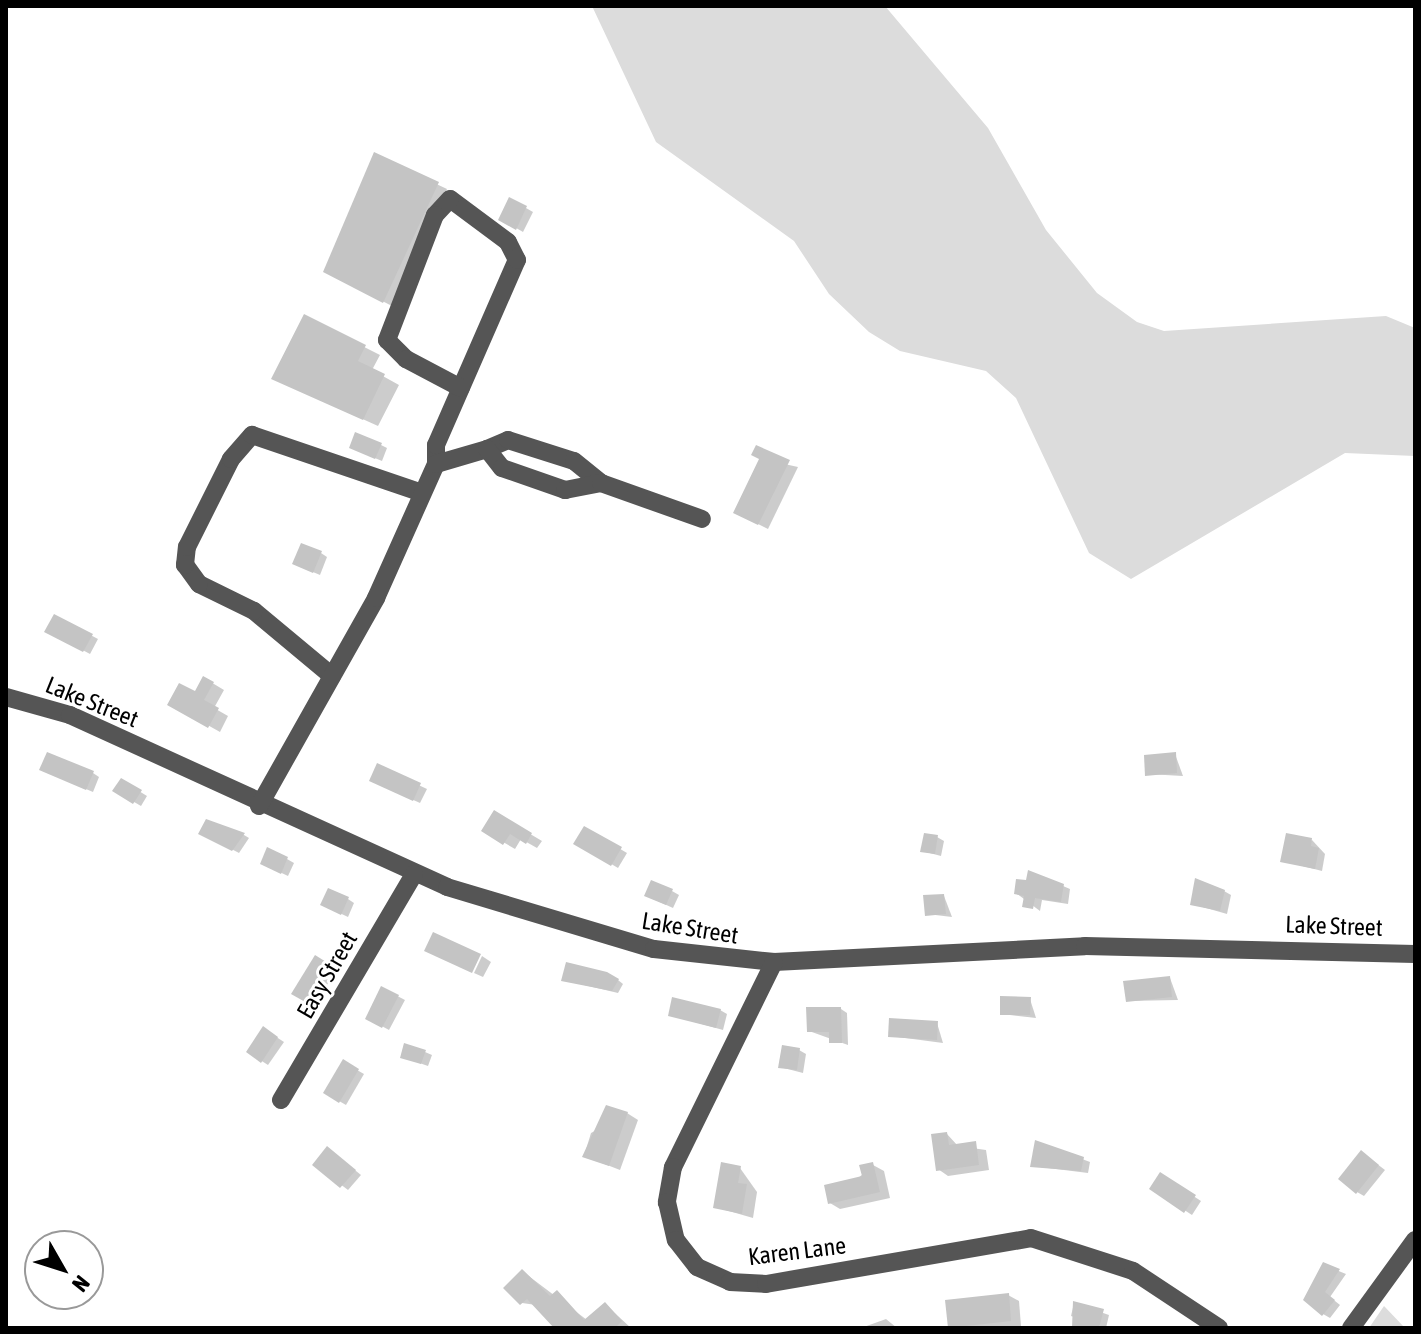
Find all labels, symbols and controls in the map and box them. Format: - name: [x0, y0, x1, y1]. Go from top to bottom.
- street label: Lake Street: [41, 670, 143, 734]
- street label: Lake Street: [640, 906, 740, 950]
- street label: Lake Street: [1285, 910, 1383, 942]
- street label: Easy Street: [291, 926, 363, 1024]
- north arrow: [24, 1230, 104, 1310]
- street label: Karen Lane: [746, 1231, 848, 1271]
- text: N: [67, 1271, 95, 1297]

